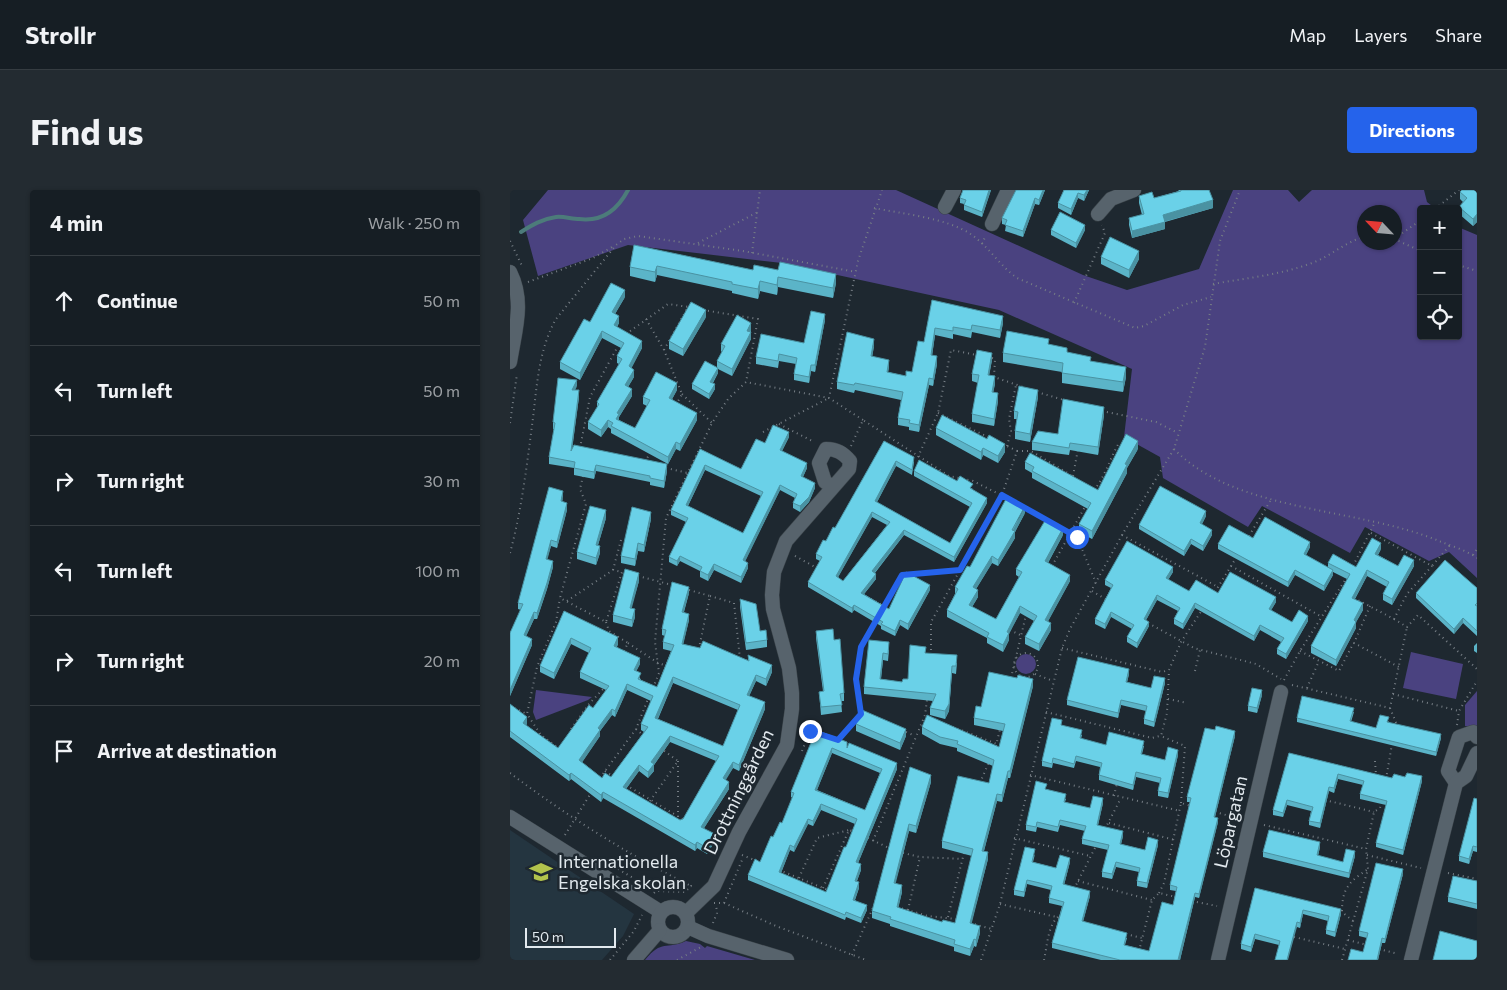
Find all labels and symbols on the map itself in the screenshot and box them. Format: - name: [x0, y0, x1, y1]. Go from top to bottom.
- north arrow: [1357, 205, 1402, 250]
- route start: [1066, 526, 1089, 549]
- route end: [799, 720, 822, 743]
- street label: Drottninggården: [698, 725, 778, 858]
- street label: Löpargatan: [1209, 773, 1251, 870]
- place label: Internationella Engelska skolan: [558, 850, 686, 893]
- school or university icon: Internationella Engelska skolan: [528, 859, 554, 885]
- scale bar: [525, 925, 616, 948]

